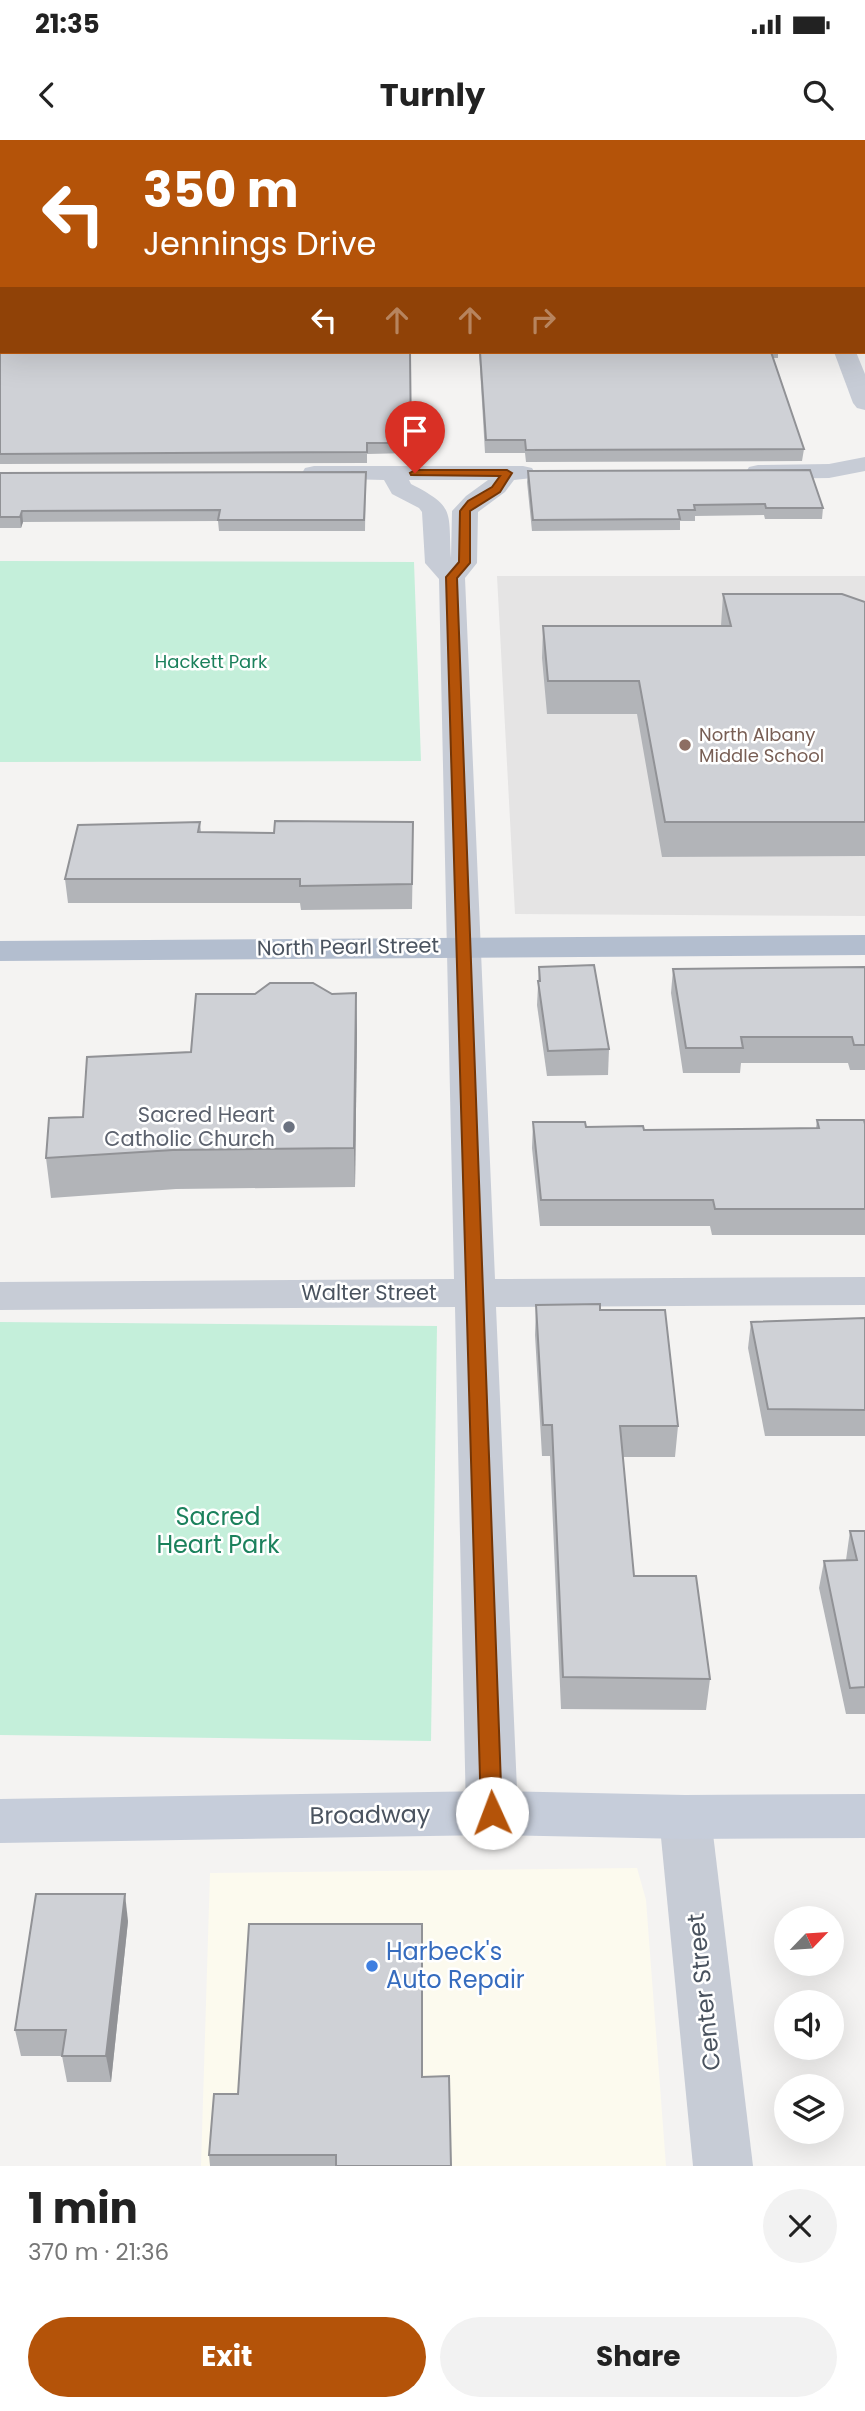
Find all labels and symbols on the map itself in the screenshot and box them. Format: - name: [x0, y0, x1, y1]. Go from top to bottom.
- pin: [385, 401, 445, 473]
- park label: Hackett Park: [155, 649, 268, 674]
- place label: North Albany Middle School: [699, 722, 824, 768]
- marker: North Albany Middle School: [677, 737, 693, 753]
- street label: North Pearl Street: [257, 930, 439, 963]
- place label: Sacred Heart Catholic Church: [104, 1100, 275, 1153]
- marker: Sacred Heart Catholic Church: [281, 1119, 297, 1135]
- street label: Walter Street: [301, 1278, 437, 1307]
- park label: Sacred Heart Park: [156, 1500, 280, 1561]
- position arrow: [455, 1776, 529, 1850]
- street label: Broadway: [309, 1797, 431, 1832]
- north arrow: [774, 1906, 844, 1976]
- street label: Center Street: [679, 1912, 728, 2072]
- place label: Harbeck's Auto Repair: [386, 1935, 525, 1996]
- marker: Harbeck's Auto Repair: [364, 1958, 380, 1974]

